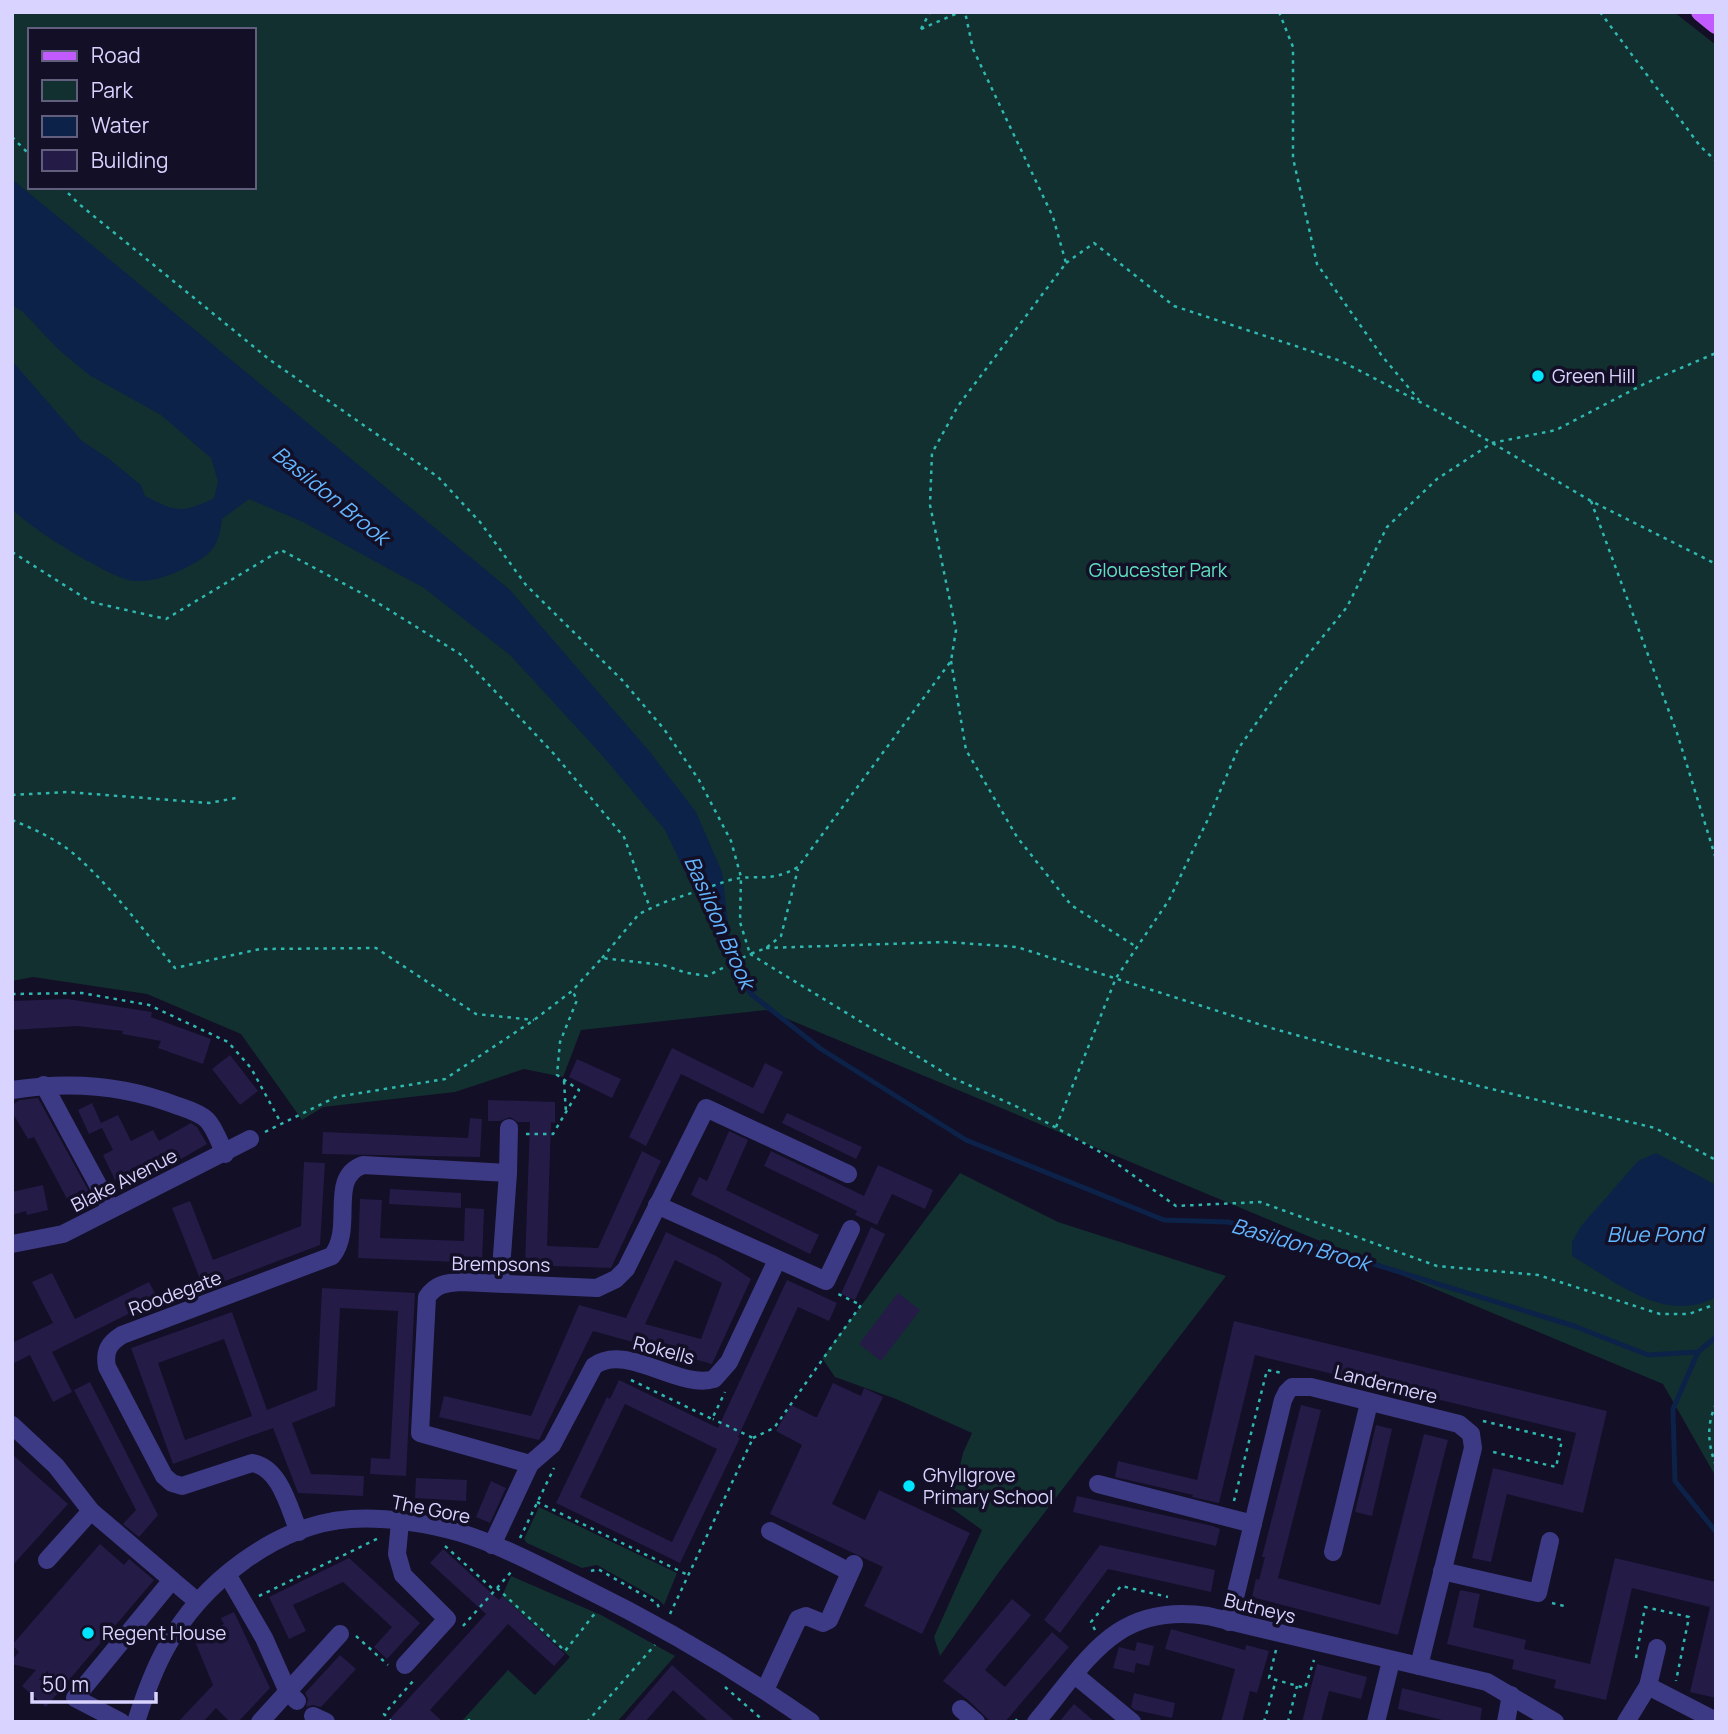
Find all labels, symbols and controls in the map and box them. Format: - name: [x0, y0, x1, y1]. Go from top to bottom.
- legend: [28, 28, 256, 189]
- text: Road: [91, 41, 141, 69]
- text: Park: [91, 76, 133, 104]
- text: Water: [91, 111, 150, 139]
- text: Building: [91, 146, 168, 174]
- place label: Green Hill: [1552, 363, 1635, 389]
- marker: Green Hill: [1530, 368, 1546, 384]
- water label: Basildon Brook: [267, 439, 397, 552]
- park label: Gloucester Park: [1089, 557, 1228, 583]
- water label: Basildon Brook: [678, 851, 763, 995]
- street label: Blake Avenue: [66, 1142, 182, 1218]
- water label: Basildon Brook: [1229, 1211, 1376, 1278]
- water label: Blue Pond: [1607, 1220, 1706, 1248]
- street label: Brempsons: [451, 1250, 551, 1278]
- street label: Roodegate: [125, 1264, 225, 1322]
- street label: Rokells: [630, 1329, 698, 1371]
- street label: Landermere: [1332, 1359, 1440, 1409]
- place label: Ghyllgrove Primary School: [923, 1462, 1053, 1510]
- marker: Ghyllgrove Primary School: [901, 1478, 917, 1494]
- street label: The Gore: [389, 1489, 473, 1529]
- street label: Butneys: [1222, 1587, 1298, 1629]
- place label: Regent House: [102, 1620, 226, 1646]
- marker: Regent House: [80, 1625, 96, 1641]
- scale bar: [32, 1660, 156, 1704]
- text: 50 m: [42, 1670, 89, 1698]

